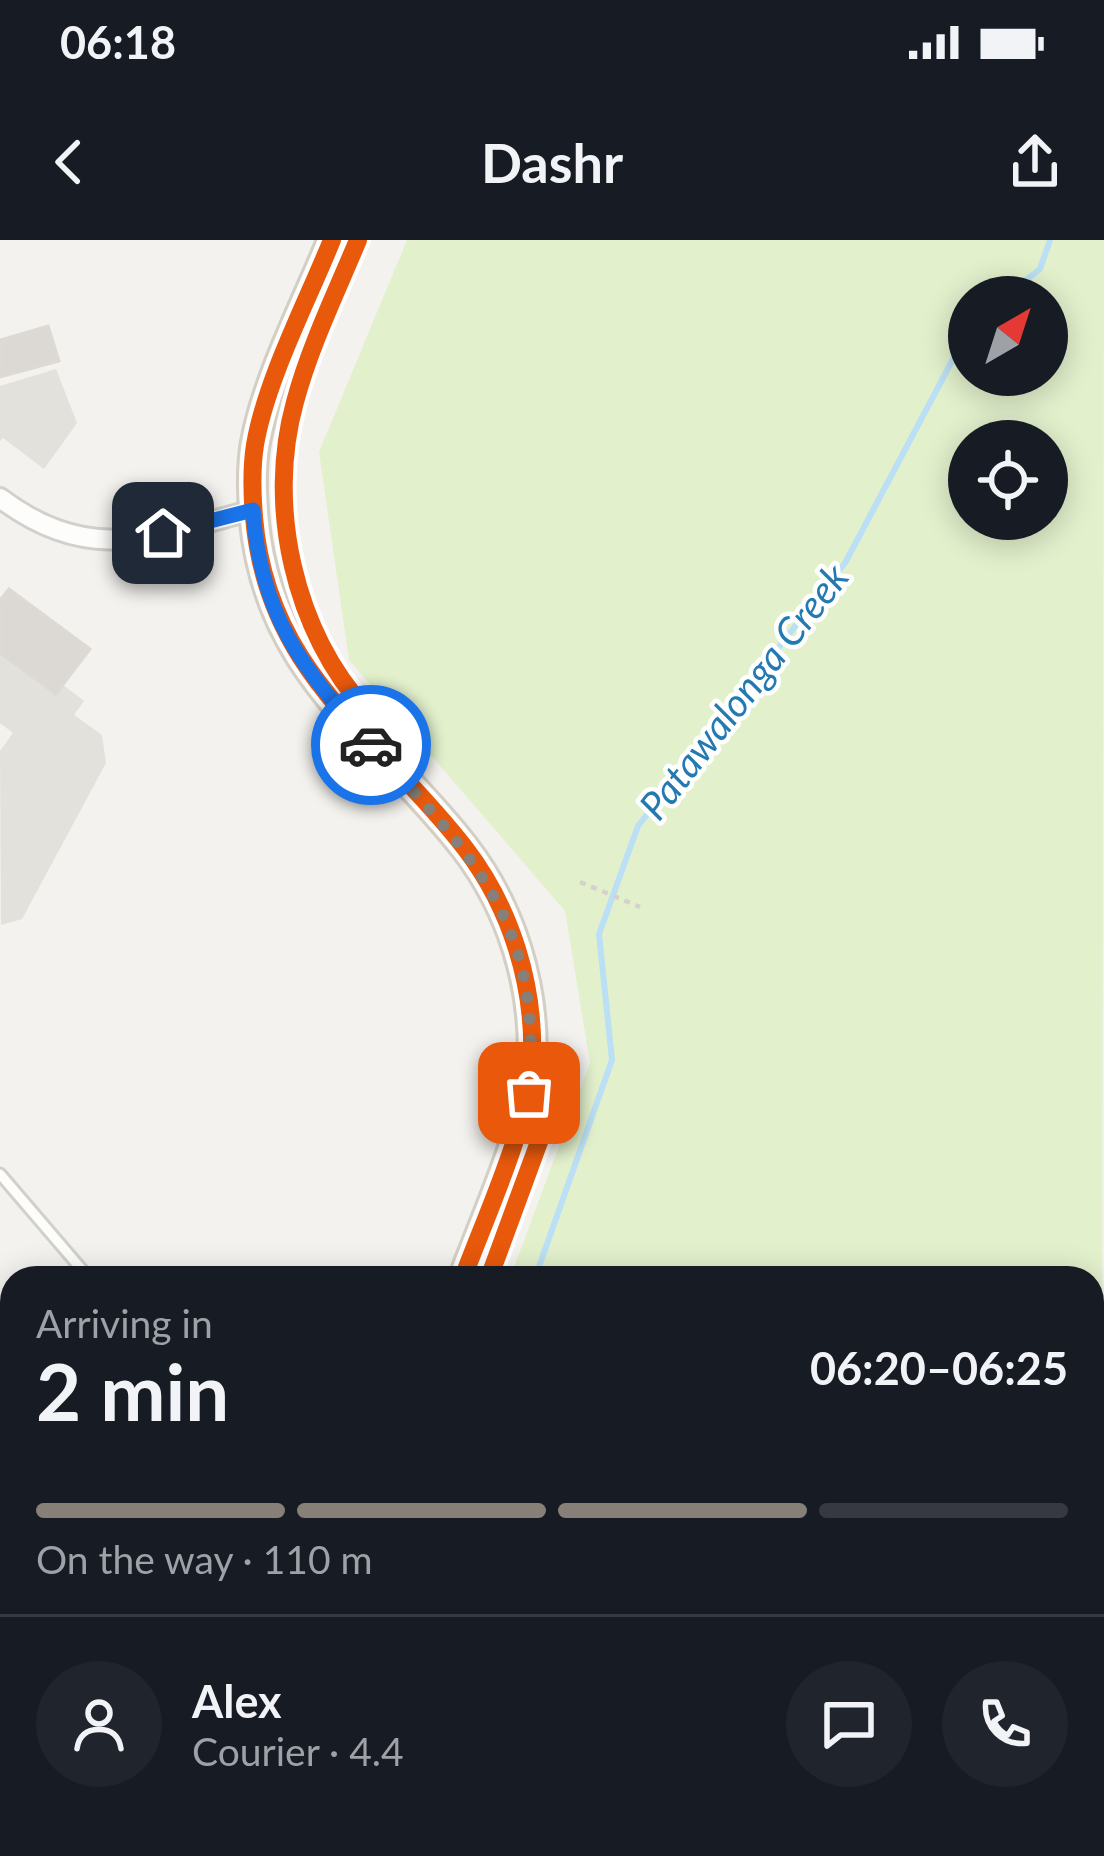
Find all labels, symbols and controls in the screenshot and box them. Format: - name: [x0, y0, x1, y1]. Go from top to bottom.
- text: 06:18: [60, 15, 176, 69]
- icon: back: [36, 129, 102, 195]
- icon: share: [1002, 129, 1068, 195]
- text: Dashr: [481, 130, 623, 195]
- north arrow: [948, 276, 1068, 396]
- map controls: [948, 276, 1068, 540]
- button: locate: [948, 420, 1068, 540]
- pin: [112, 482, 214, 584]
- icon: home: [130, 500, 196, 566]
- water label: Patawalonga Creek: [629, 554, 857, 828]
- courier: [311, 685, 431, 805]
- icon: car: [338, 712, 404, 778]
- pin: [478, 1042, 580, 1144]
- icon: bag: [496, 1060, 562, 1126]
- text: Arriving in: [36, 1300, 213, 1346]
- text: 06:20–06:25: [810, 1341, 1068, 1395]
- text: 2 min: [36, 1344, 229, 1438]
- text: On the way · 110 m: [36, 1536, 373, 1582]
- button: person: [36, 1661, 162, 1787]
- button: chat: [786, 1661, 912, 1787]
- button: phone: [942, 1661, 1068, 1787]
- text: Alex: [192, 1674, 282, 1728]
- text: Courier · 4.4: [192, 1728, 404, 1774]

